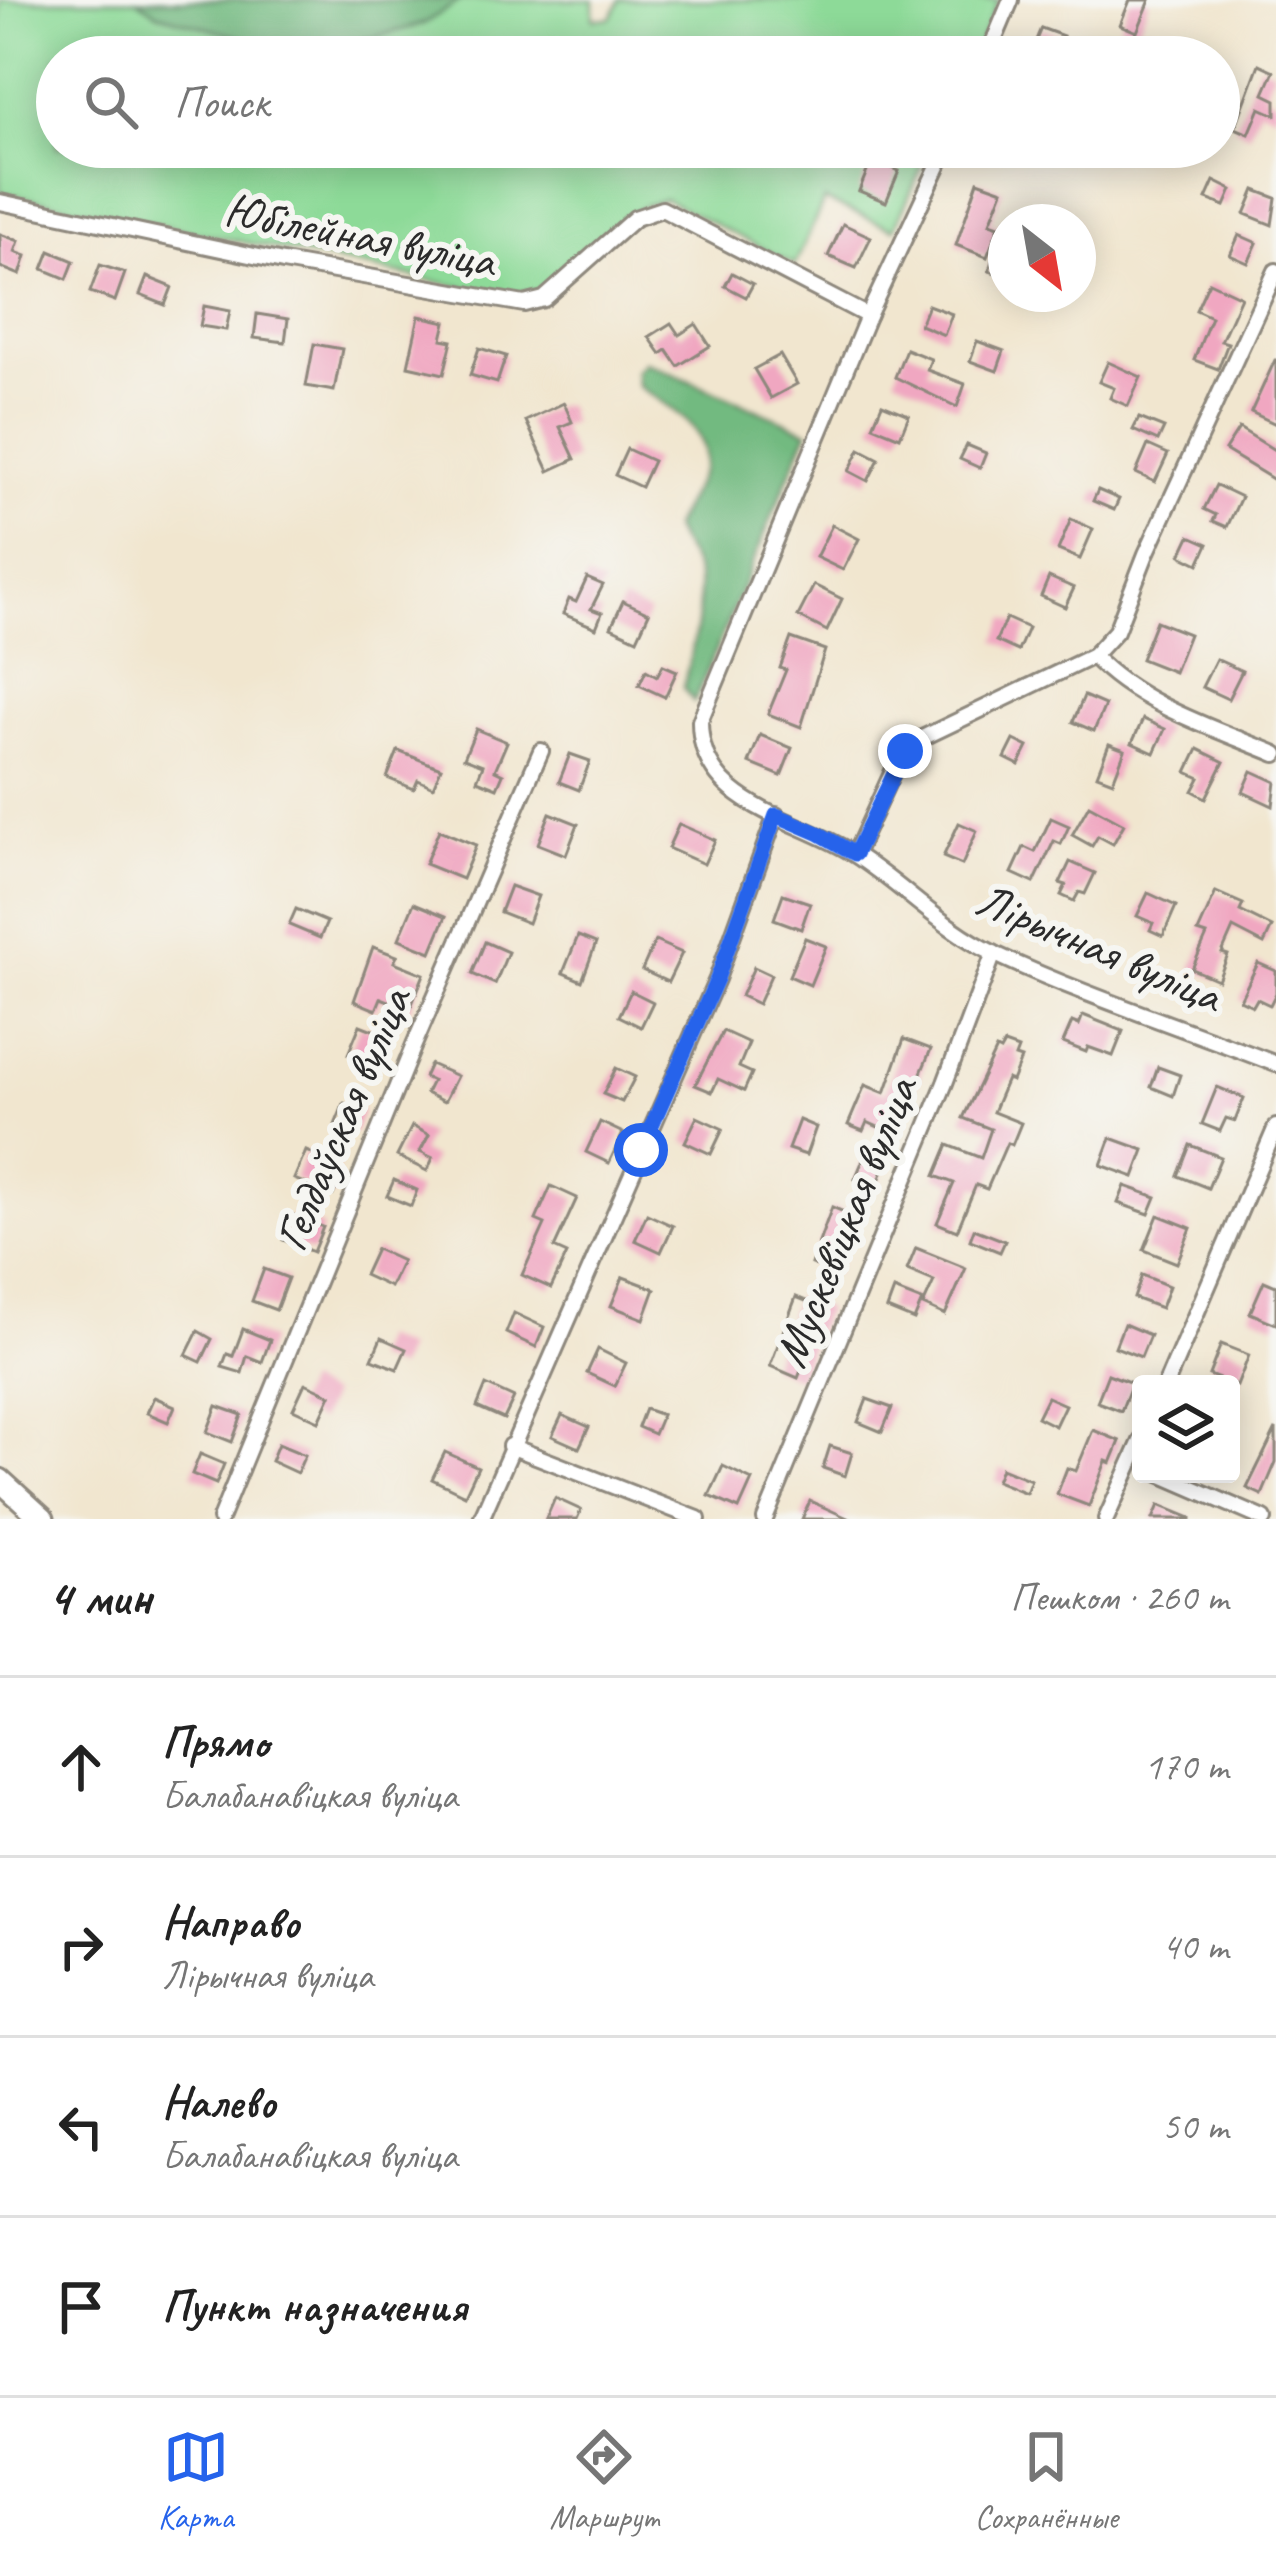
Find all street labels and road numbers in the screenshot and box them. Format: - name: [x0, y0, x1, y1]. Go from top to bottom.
- street label: Юбілейная вуліца: [220, 179, 503, 291]
- street label: Лірычная вуліца: [968, 869, 1233, 1027]
- street label: Гелдаўская вуліца: [260, 976, 425, 1259]
- street label: Мускевіцкая вуліца: [760, 1066, 931, 1376]

